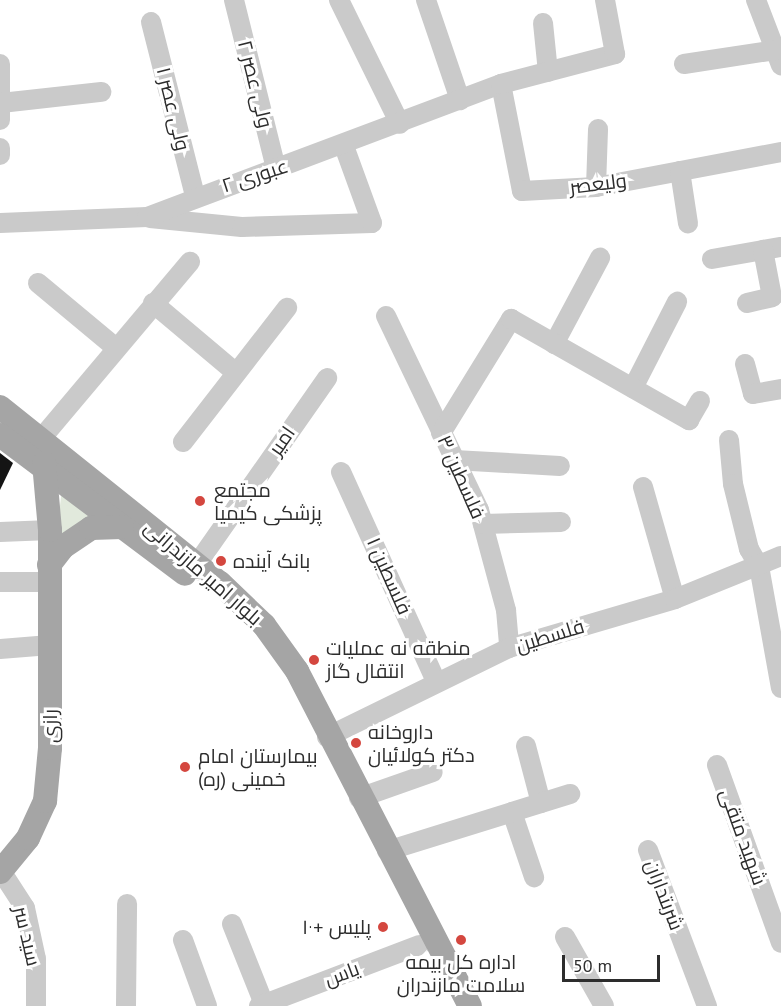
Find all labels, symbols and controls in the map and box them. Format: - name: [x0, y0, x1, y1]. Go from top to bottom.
- street label: ولی عصر ۲: [233, 38, 277, 130]
- street label: ولی عصر ۱: [151, 65, 195, 153]
- street label: عبوری ۲: [219, 154, 291, 198]
- street label: ولیعصر: [568, 169, 628, 199]
- street label: امیر: [264, 422, 300, 460]
- street label: فلسطین ۳: [432, 431, 490, 523]
- place label: مجتمع پزشکی کیمیا: [214, 478, 322, 525]
- marker: مجتمع پزشکی کیمیا: [191, 492, 209, 510]
- street label: بلوار امیر مازندرانی: [139, 515, 267, 631]
- street label: فلسطین ۱: [361, 534, 417, 618]
- place label: بانک آینده: [233, 549, 310, 573]
- marker: بانک آینده: [214, 554, 228, 568]
- street label: فلسطین: [513, 614, 587, 658]
- place label: منطقه نه عملیات انتقال گاز: [326, 636, 471, 683]
- marker: منطقه نه عملیات انتقال گاز: [307, 653, 321, 667]
- street label: رازی: [38, 709, 62, 743]
- place label: داروخانه دکتر کولائیان: [368, 720, 475, 767]
- marker: داروخانه دکتر کولائیان: [349, 736, 363, 750]
- place label: بیمارستان امام خمینی (ره): [198, 744, 317, 791]
- marker: بیمارستان امام خمینی (ره): [176, 758, 194, 776]
- street label: شهید متقی: [714, 786, 772, 888]
- street label: شربتداران: [640, 856, 688, 934]
- street label: سید سر: [8, 904, 46, 968]
- place label: پلیس +١٠: [302, 915, 371, 939]
- marker: پلیس +١٠: [376, 920, 390, 934]
- marker: اداره کل بیمه سلامت مازندران: [454, 933, 468, 947]
- scale bar: [565, 943, 662, 981]
- place label: اداره کل بیمه سلامت مازندران: [397, 950, 525, 997]
- text: 50 m: [573, 954, 612, 977]
- street label: یاس: [321, 957, 363, 991]

